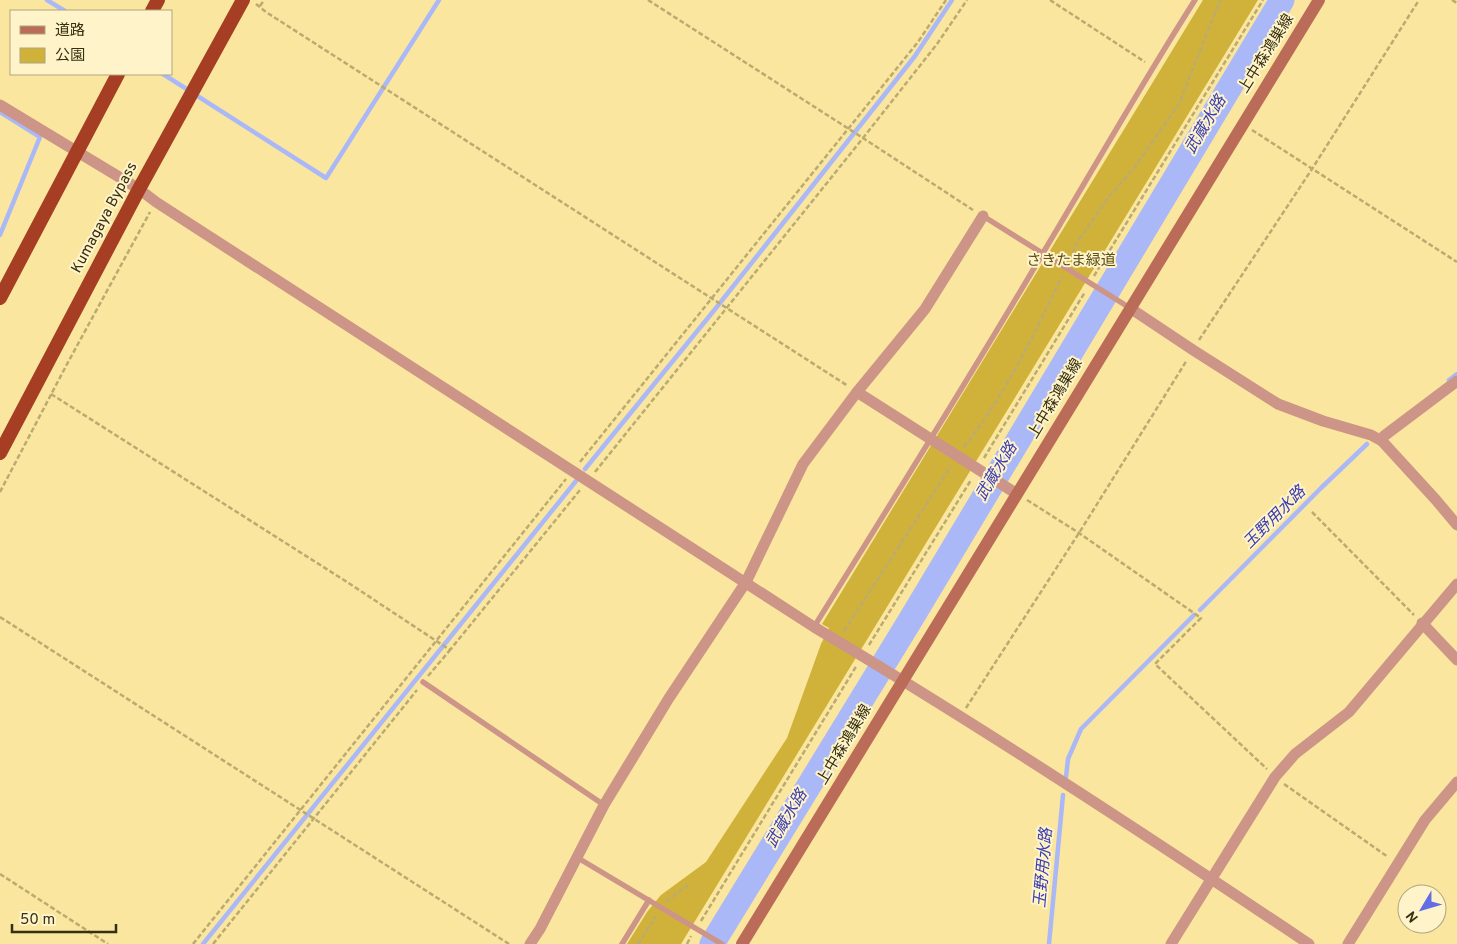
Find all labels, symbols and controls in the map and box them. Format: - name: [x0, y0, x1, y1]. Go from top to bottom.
- legend: [10, 10, 172, 75]
- street label: 上中森鴻巣線: [1235, 11, 1299, 97]
- text: 道路: [55, 22, 85, 41]
- text: 公園: [55, 47, 85, 66]
- water label: 武蔵水路: [1181, 91, 1232, 158]
- street label: Kumagaya Bypass: [68, 159, 142, 277]
- park label: さきたま緑道: [1026, 252, 1116, 271]
- street label: 上中森鴻巣線: [1025, 356, 1087, 442]
- water label: 武蔵水路: [972, 438, 1023, 505]
- water label: 玉野用水路: [1240, 481, 1312, 553]
- street label: 上中森鴻巣線: [814, 702, 876, 788]
- water label: 武蔵水路: [762, 785, 813, 852]
- water label: 玉野用水路: [1031, 825, 1058, 909]
- north arrow: [1397, 884, 1447, 934]
- scale bar: [12, 902, 116, 934]
- text: N: [1403, 907, 1423, 925]
- text: 50 m: [20, 911, 55, 930]

